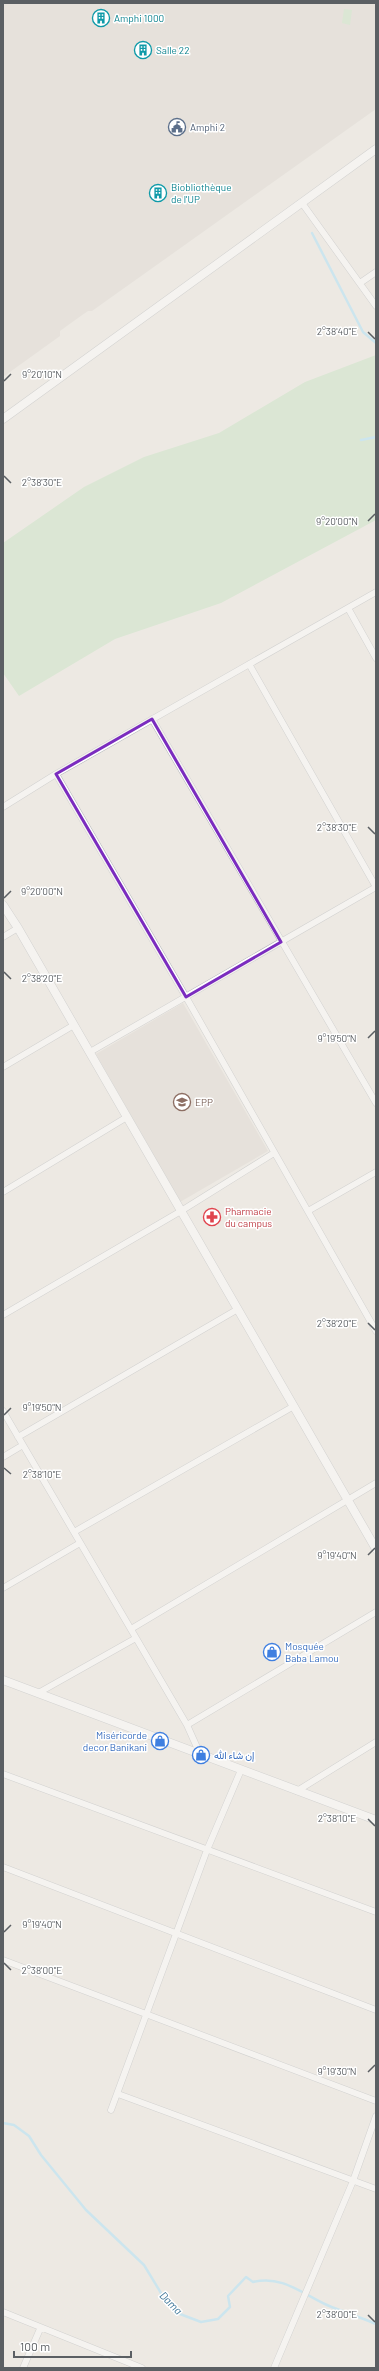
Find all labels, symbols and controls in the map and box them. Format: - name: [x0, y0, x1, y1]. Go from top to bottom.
- building icon: Amphi 1000: [91, 8, 111, 28]
- place label: Amphi 1000: [114, 12, 164, 24]
- building icon: Salle 22: [133, 40, 153, 60]
- place label: Salle 22: [156, 44, 190, 56]
- public building icon: Amphi 2: [167, 117, 187, 137]
- place label: Amphi 2: [190, 121, 225, 133]
- place label: Biobliothèque de l'UP: [171, 181, 231, 205]
- building icon: Biobliothèque de l'UP: [148, 183, 168, 203]
- text: 2°38'40"E: [317, 325, 357, 337]
- text: 9°20'10"N: [22, 368, 62, 380]
- text: 2°38'30"E: [22, 476, 62, 488]
- text: 9°20'00"N: [316, 515, 358, 527]
- text: 2°38'30"E: [317, 821, 357, 833]
- text: 9°20'00"N: [21, 885, 63, 897]
- text: 2°38'20"E: [22, 972, 62, 984]
- text: 9°19'50"N: [317, 1032, 357, 1044]
- school or university icon: EPP: [172, 1092, 192, 1112]
- place label: EPP: [195, 1096, 213, 1108]
- place label: Pharmacie du campus: [225, 1205, 272, 1229]
- pharmacy icon: Pharmacie du campus: [202, 1207, 222, 1227]
- text: 2°38'20"E: [317, 1317, 357, 1329]
- text: 9°19'50"N: [22, 1401, 62, 1413]
- text: 2°38'10"E: [23, 1468, 61, 1480]
- text: 9°19'40"N: [317, 1549, 357, 1561]
- place label: Mosquée Baba Lamou: [285, 1640, 339, 1664]
- shop icon: Mosquée Baba Lamou: [262, 1642, 282, 1662]
- place label: Miséricorde decor Banikani: [83, 1729, 147, 1753]
- shop icon: Miséricorde decor Banikani: [150, 1731, 170, 1751]
- shop icon: إن شاء الله: [191, 1745, 211, 1765]
- place label: إن شاء الله: [214, 1749, 255, 1762]
- text: 2°38'10"E: [318, 1812, 356, 1824]
- text: 9°19'40"N: [22, 1918, 62, 1930]
- text: 2°38'00"E: [22, 1964, 62, 1976]
- text: 9°19'30"N: [317, 2065, 357, 2077]
- water label: Dama: [157, 2289, 186, 2317]
- text: 2°38'00"E: [317, 2308, 357, 2320]
- scale bar: [14, 2333, 131, 2359]
- text: 100 m: [20, 2339, 50, 2353]

